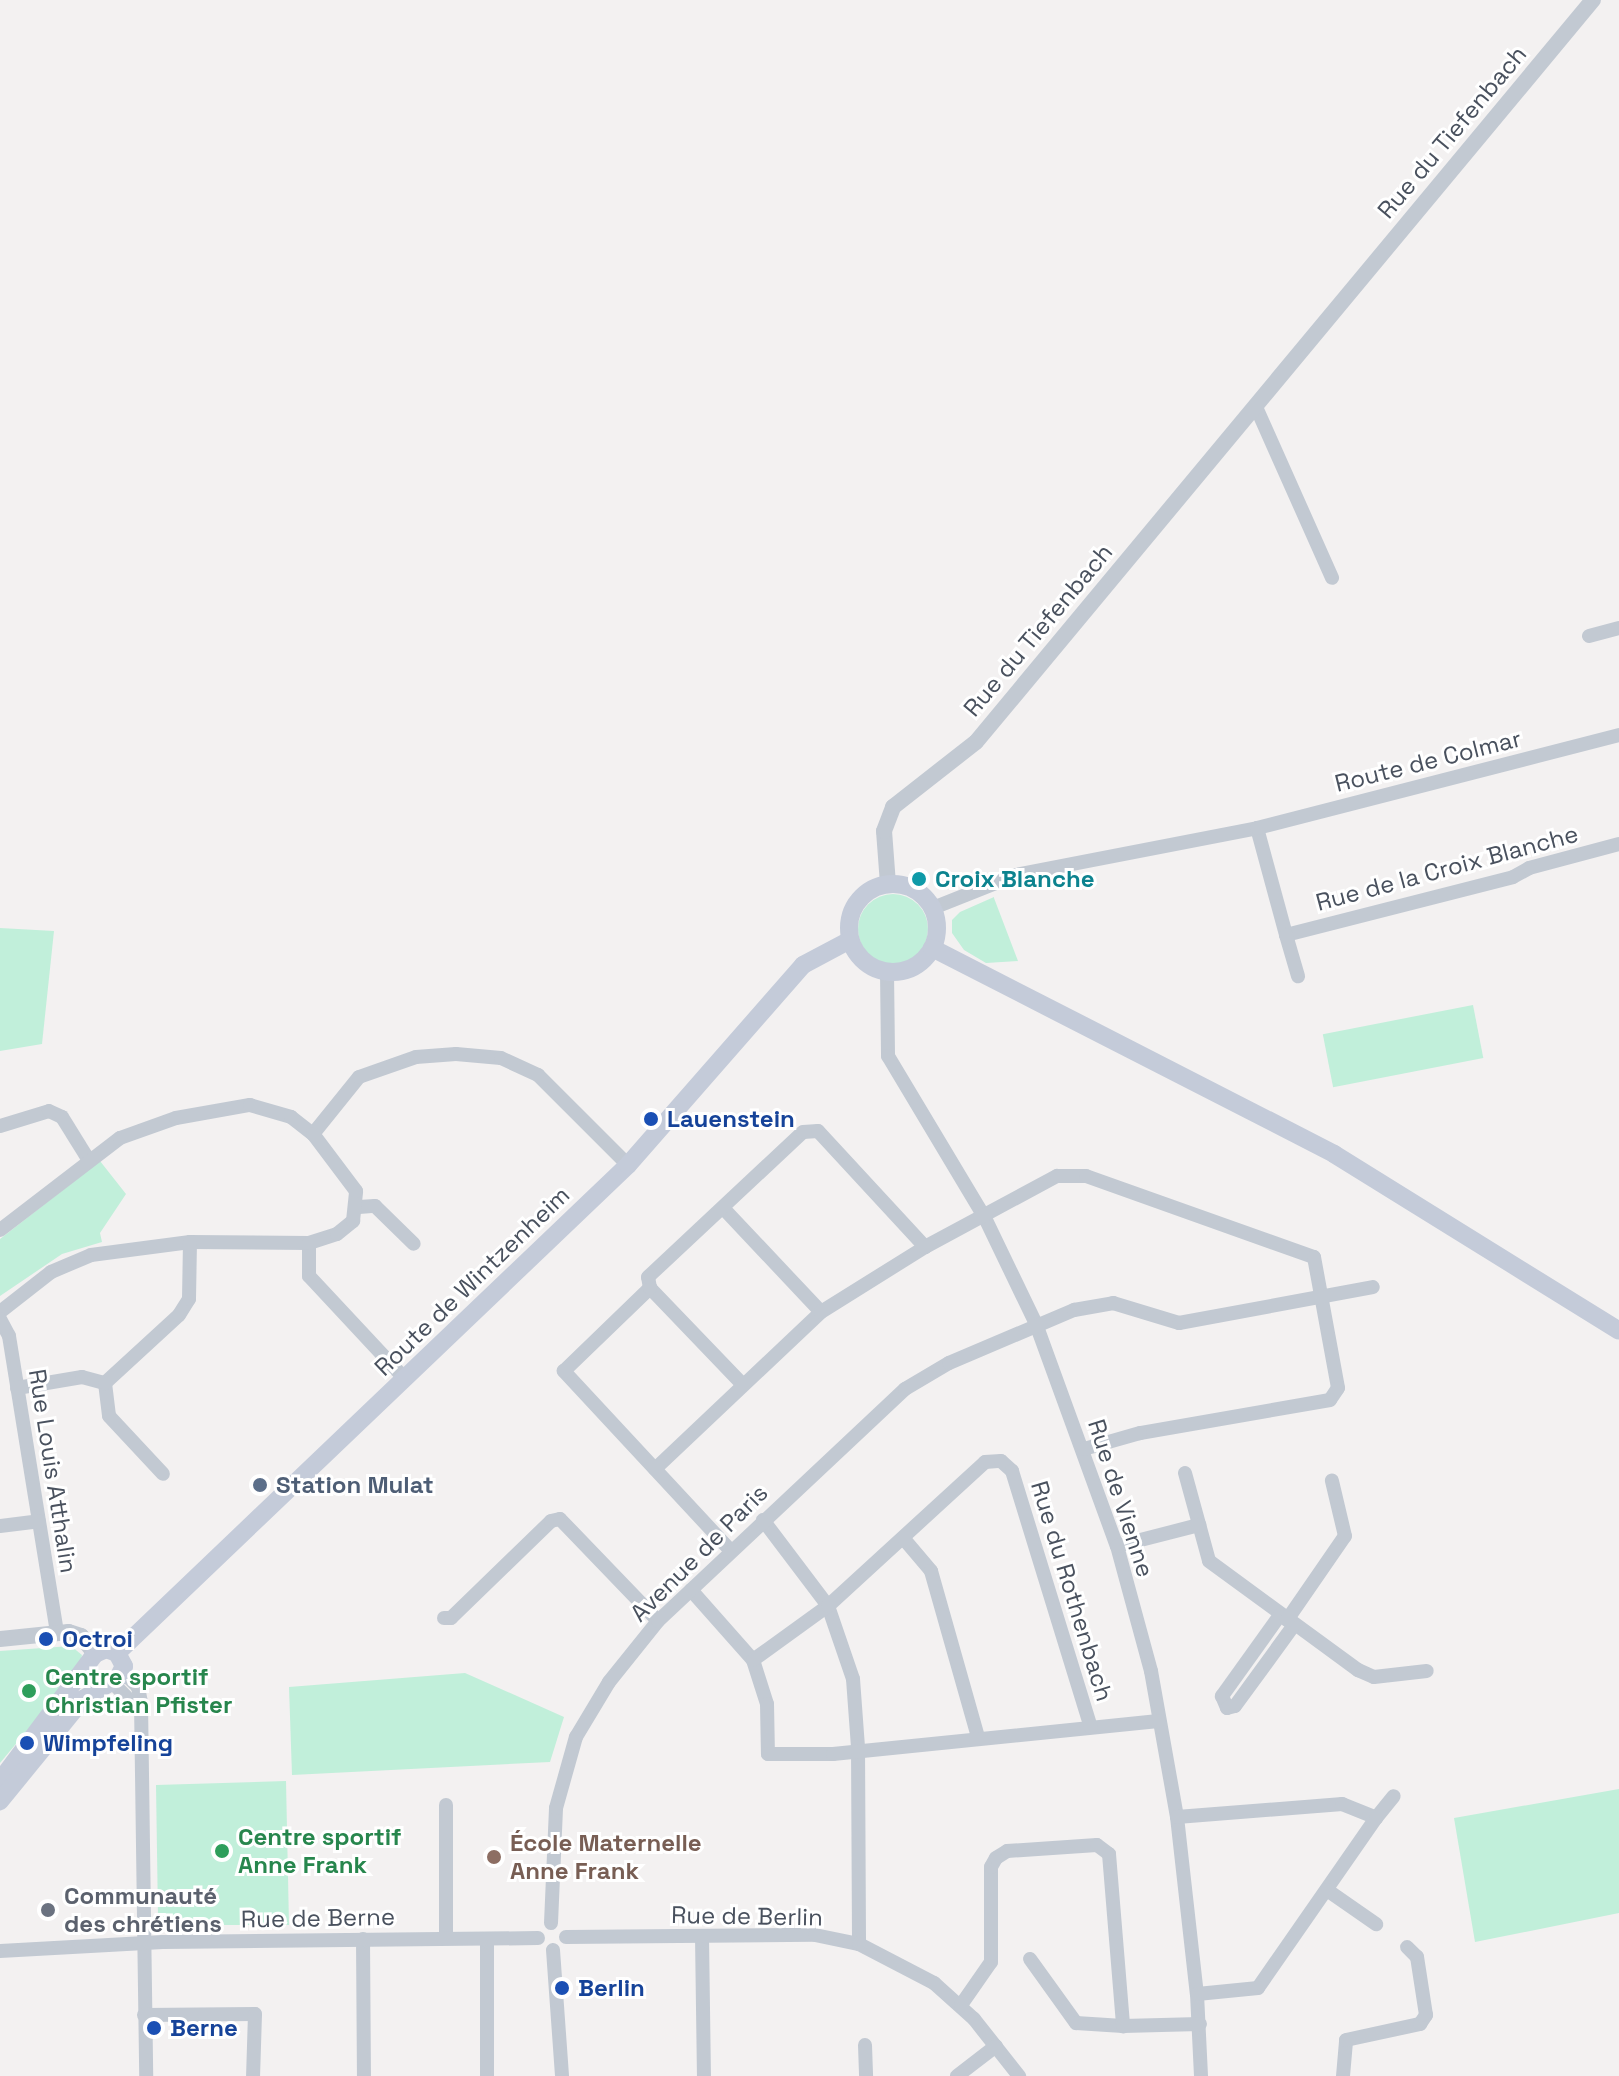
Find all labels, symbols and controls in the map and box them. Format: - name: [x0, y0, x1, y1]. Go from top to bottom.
- street label: Rue du Tiefenbach: [1371, 40, 1533, 224]
- street label: Rue du Tiefenbach: [957, 538, 1119, 722]
- street label: Route de Colmar: [1332, 724, 1524, 798]
- street label: Rue de la Croix Blanche: [1313, 819, 1581, 917]
- place label: Croix Blanche: [935, 865, 1095, 893]
- marker: Croix Blanche: [910, 870, 928, 888]
- place label: Lauenstein: [667, 1105, 795, 1133]
- marker: Lauenstein: [642, 1110, 660, 1128]
- street label: Route de Wintzenheim: [368, 1180, 576, 1382]
- street label: Rue Louis Atthalin: [23, 1367, 83, 1575]
- street label: Rue de Vienne: [1082, 1415, 1160, 1581]
- place label: Station Mulat: [276, 1471, 434, 1499]
- marker: Station Mulat: [251, 1476, 269, 1494]
- street label: Rue du Rothenbach: [1025, 1477, 1119, 1705]
- street label: Avenue de Paris: [624, 1478, 774, 1628]
- place label: Octroi: [62, 1625, 133, 1653]
- marker: Octroi: [37, 1630, 55, 1648]
- place label: Centre sportif Christian Pfister: [45, 1663, 232, 1719]
- marker: Centre sportif Christian Pfister: [20, 1682, 38, 1700]
- place label: Wimpfeling: [43, 1729, 173, 1757]
- marker: Wimpfeling: [18, 1734, 36, 1752]
- place label: Centre sportif Anne Frank: [238, 1823, 402, 1879]
- place label: École Maternelle Anne Frank: [510, 1829, 702, 1885]
- marker: Centre sportif Anne Frank: [213, 1842, 231, 1860]
- marker: École Maternelle Anne Frank: [485, 1848, 503, 1866]
- place label: Communauté des chrétiens: [64, 1882, 222, 1938]
- street label: Rue de Berlin: [671, 1900, 823, 1932]
- marker: Communauté des chrétiens: [39, 1901, 57, 1919]
- street label: Rue de Berne: [241, 1902, 395, 1934]
- place label: Berlin: [578, 1974, 645, 2002]
- marker: Berlin: [553, 1979, 571, 1997]
- place label: Berne: [170, 2014, 238, 2042]
- marker: Berne: [145, 2019, 163, 2037]

